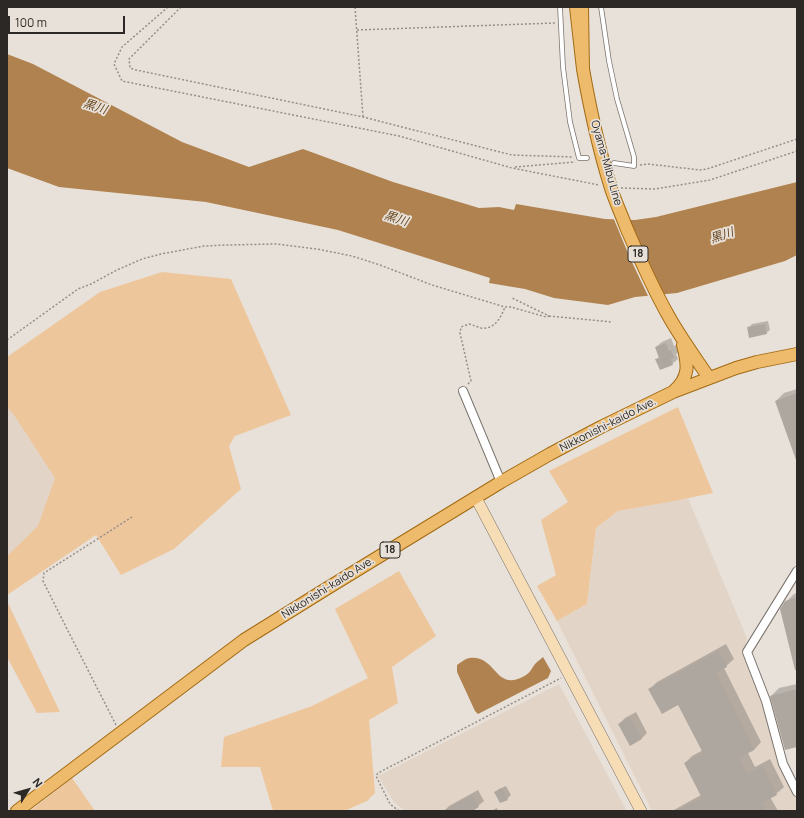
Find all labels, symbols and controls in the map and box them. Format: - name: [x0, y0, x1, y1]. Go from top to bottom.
- scale bar: [10, 8, 127, 34]
- text: 100 m: [15, 14, 47, 31]
- water label: 黒川: [81, 96, 109, 118]
- street label: Oyama-Mibu Line: [588, 119, 624, 207]
- water label: 黒川: [382, 208, 410, 230]
- water label: 黒川: [708, 225, 736, 247]
- road number: 18: [628, 246, 648, 262]
- street label: Nikkonishi-kaido Ave.: [558, 395, 658, 455]
- road number: 18: [380, 542, 400, 558]
- street label: Nikkonishi-kaido Ave.: [279, 554, 377, 622]
- north arrow: [8, 770, 48, 810]
- text: N: [30, 775, 46, 790]

